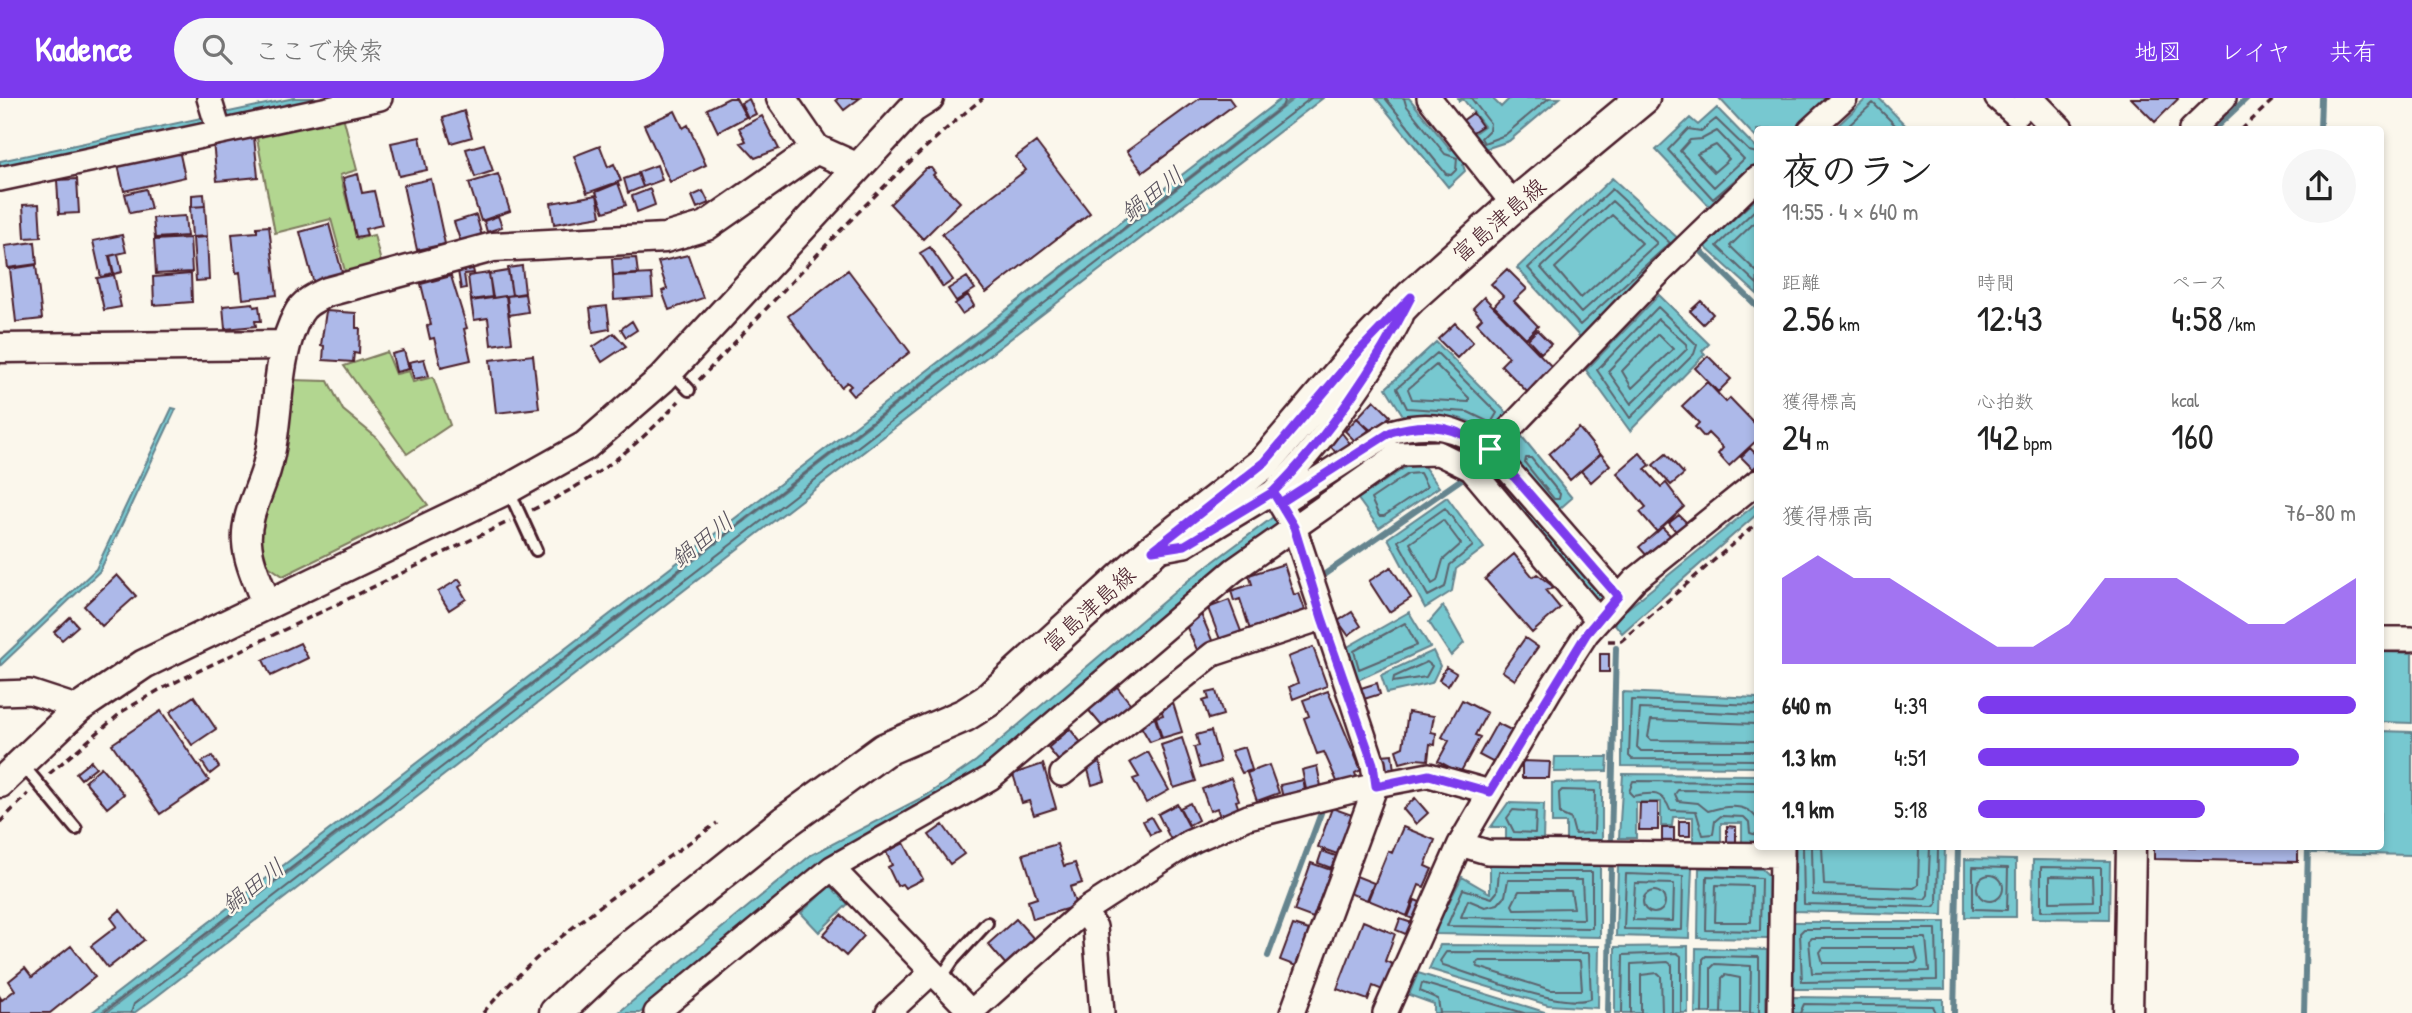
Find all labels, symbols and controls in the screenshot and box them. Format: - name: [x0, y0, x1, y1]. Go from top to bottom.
- search box: [174, 18, 664, 81]
- text: Kadence: [35, 27, 132, 71]
- icon: search: [198, 30, 236, 68]
- text: ここで検索: [254, 33, 384, 68]
- text: 地図: [2134, 35, 2182, 67]
- text: レイヤ: [2220, 35, 2291, 67]
- text: 共有: [2329, 35, 2377, 67]
- text: 夜のラン: [1782, 144, 1934, 196]
- button: share: [2282, 149, 2356, 223]
- water label: 鍋田川: [1113, 158, 1190, 228]
- street label: 富島津島線: [1445, 170, 1552, 269]
- text: 19:55 · 4 × 640 m: [1782, 196, 1918, 227]
- text: 距離: [1782, 269, 1820, 295]
- text: 時間: [1977, 269, 2015, 295]
- text: ペース: [2171, 269, 2227, 295]
- text: 2.56: [1782, 295, 1835, 342]
- text: 12:43: [1977, 295, 2043, 342]
- text: 4:58: [2171, 295, 2223, 342]
- text: km: [1835, 311, 1860, 337]
- text: /km: [2223, 311, 2256, 337]
- text: kcal: [2171, 387, 2199, 413]
- text: 獲得標高: [1782, 388, 1858, 414]
- text: 心拍数: [1977, 388, 2034, 414]
- text: 160: [2171, 413, 2214, 460]
- text: 24: [1782, 414, 1812, 461]
- text: 142: [1977, 414, 2019, 461]
- pin: [1460, 419, 1520, 479]
- icon: arrive: [1471, 430, 1509, 468]
- text: m: [1812, 430, 1829, 456]
- text: bpm: [2019, 430, 2052, 456]
- text: 76–80 m: [2285, 497, 2356, 528]
- text: 獲得標高: [1782, 500, 1874, 531]
- water label: 鍋田川: [663, 504, 740, 574]
- street label: 富島津島線: [1036, 559, 1142, 659]
- text: 640 m: [1782, 690, 1831, 721]
- text: 4:39: [1894, 690, 1927, 721]
- text: 1.3 km: [1782, 742, 1836, 773]
- text: 4:51: [1894, 742, 1926, 773]
- text: 1.9 km: [1782, 794, 1834, 825]
- text: 5:18: [1894, 794, 1927, 825]
- water label: 鍋田川: [214, 850, 291, 920]

